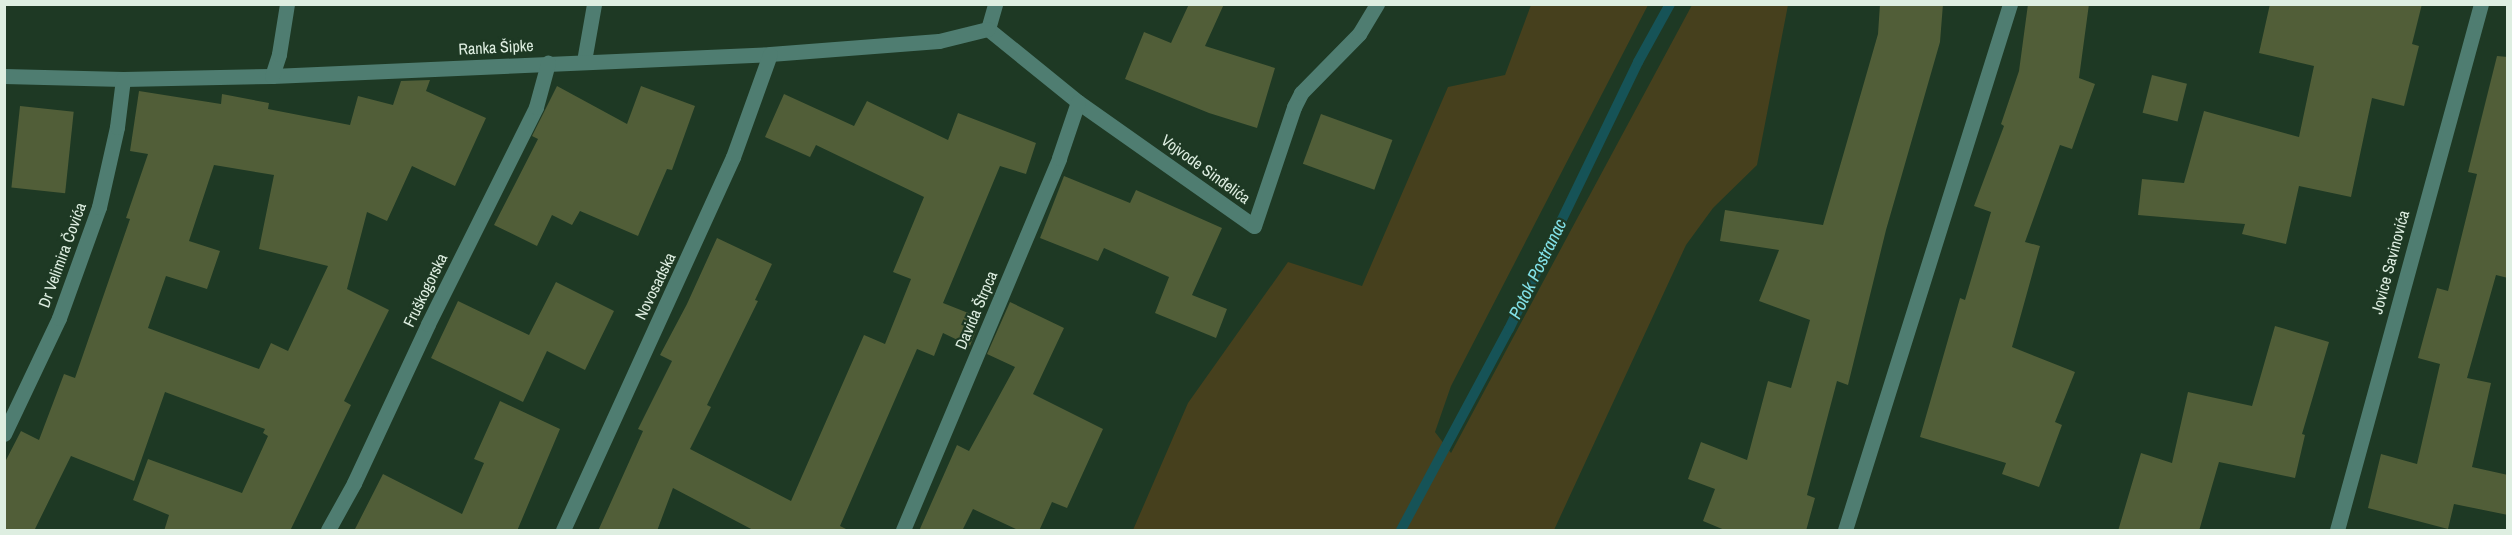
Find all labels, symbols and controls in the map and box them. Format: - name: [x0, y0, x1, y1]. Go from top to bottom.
- street label: Ranka Šipke: [458, 35, 534, 59]
- street label: Vojvode Sinđelića: [1158, 130, 1254, 208]
- street label: Dr Velimira Čovića: [34, 200, 90, 310]
- street label: Jovice Savinovića: [2367, 208, 2413, 316]
- water label: Potok Postranac: [1505, 216, 1571, 322]
- street label: Novosadska: [631, 249, 679, 323]
- street label: Fruškogorska: [399, 250, 451, 330]
- street label: Davida Štrpca: [951, 268, 1001, 352]

